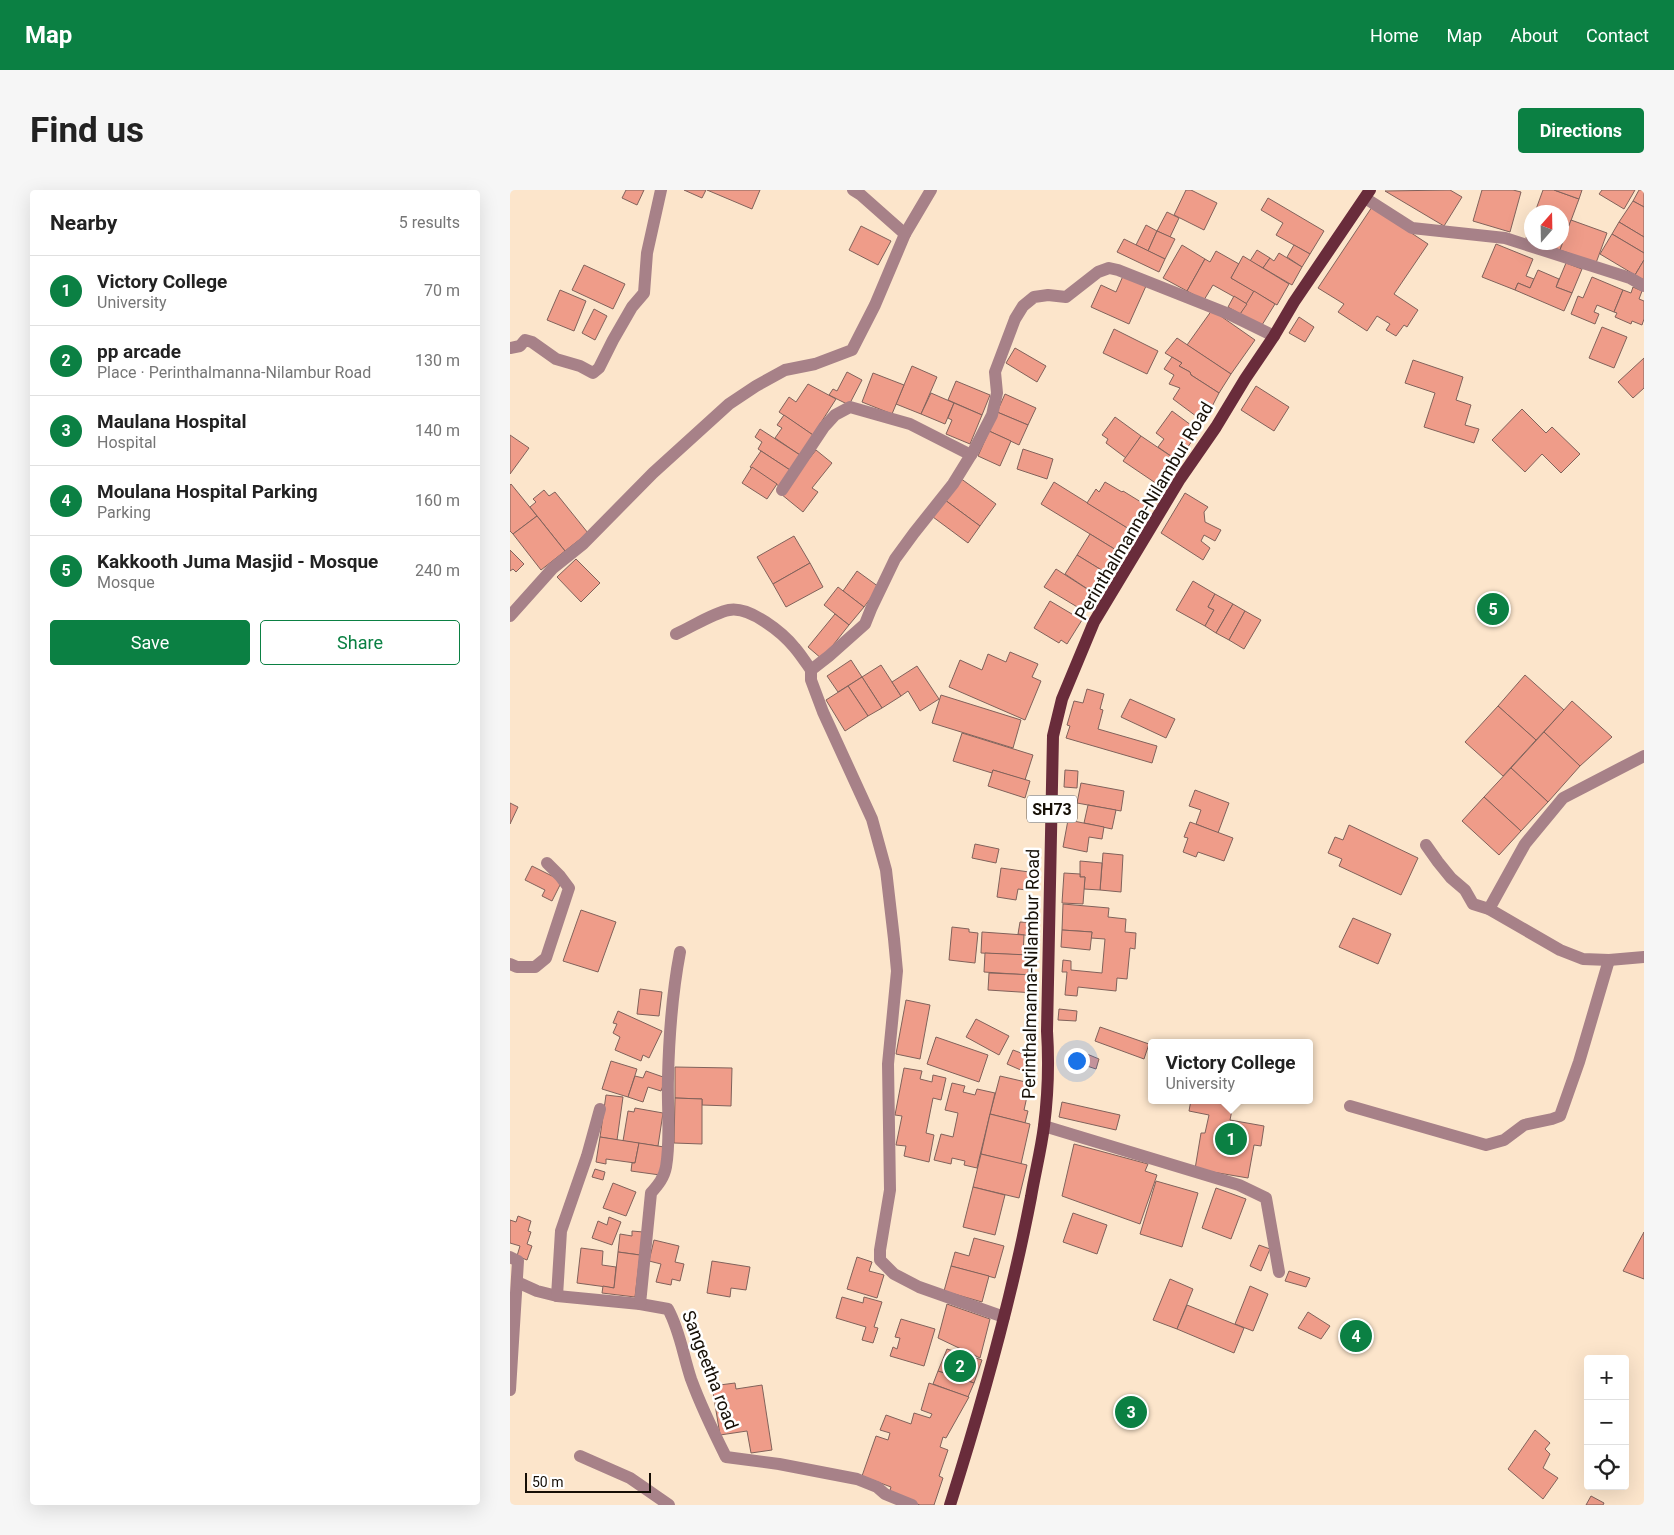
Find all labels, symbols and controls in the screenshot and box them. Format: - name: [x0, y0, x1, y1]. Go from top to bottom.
- text: Map: [25, 21, 72, 49]
- text: Home: [1370, 25, 1419, 46]
- text: Map: [1447, 25, 1482, 46]
- text: About: [1510, 25, 1558, 46]
- text: Contact: [1586, 25, 1649, 46]
- button: Directions: [1518, 108, 1644, 153]
- text: Find us: [30, 110, 144, 151]
- north arrow: [1524, 205, 1569, 250]
- text: Nearby: [50, 211, 117, 235]
- text: 5 results: [399, 213, 460, 232]
- text: Victory College: [97, 270, 227, 293]
- text: 1: [61, 281, 71, 300]
- text: 70 m: [424, 281, 460, 300]
- text: University: [97, 293, 167, 312]
- text: pp arcade: [97, 340, 181, 363]
- text: 2: [61, 351, 71, 370]
- text: 130 m: [415, 351, 460, 370]
- text: Place · Perinthalmanna-Nilambur Road: [97, 363, 371, 382]
- street label: Perinthalmanna-Nilambur Road: [1070, 398, 1217, 623]
- text: Maulana Hospital: [97, 410, 246, 433]
- text: 3: [61, 421, 71, 440]
- text: 140 m: [415, 421, 460, 440]
- text: Hospital: [97, 433, 157, 452]
- text: Moulana Hospital Parking: [97, 480, 318, 503]
- text: 4: [61, 491, 71, 510]
- text: 160 m: [415, 491, 460, 510]
- text: Parking: [97, 503, 151, 522]
- text: Kakkooth Juma Masjid - Mosque: [97, 550, 378, 573]
- text: 5: [61, 561, 71, 580]
- text: 240 m: [415, 561, 460, 580]
- text: Mosque: [97, 573, 155, 592]
- pin: 5: [1477, 590, 1509, 628]
- button: Save: [50, 620, 250, 665]
- button: Share: [260, 620, 460, 665]
- road number: SH73: [1027, 796, 1077, 822]
- street label: Perinthalmanna-Nilambur Road: [1018, 849, 1043, 1099]
- popup: [1148, 1039, 1313, 1104]
- your location: [1064, 1048, 1090, 1074]
- text: Victory College: [1165, 1051, 1296, 1074]
- text: University: [1165, 1074, 1235, 1093]
- pin: 1: [1215, 1120, 1247, 1158]
- street label: Sangeetha road: [678, 1307, 743, 1432]
- pin: 4: [1340, 1317, 1372, 1355]
- pin: 2: [944, 1347, 976, 1385]
- map controls: [1584, 1355, 1629, 1490]
- button: +: [1584, 1355, 1629, 1400]
- pin: 3: [1115, 1393, 1147, 1431]
- button: −: [1584, 1400, 1629, 1445]
- button: locate: [1584, 1445, 1629, 1490]
- scale bar: [525, 1470, 651, 1493]
- text: 50 m: [532, 1474, 564, 1490]

